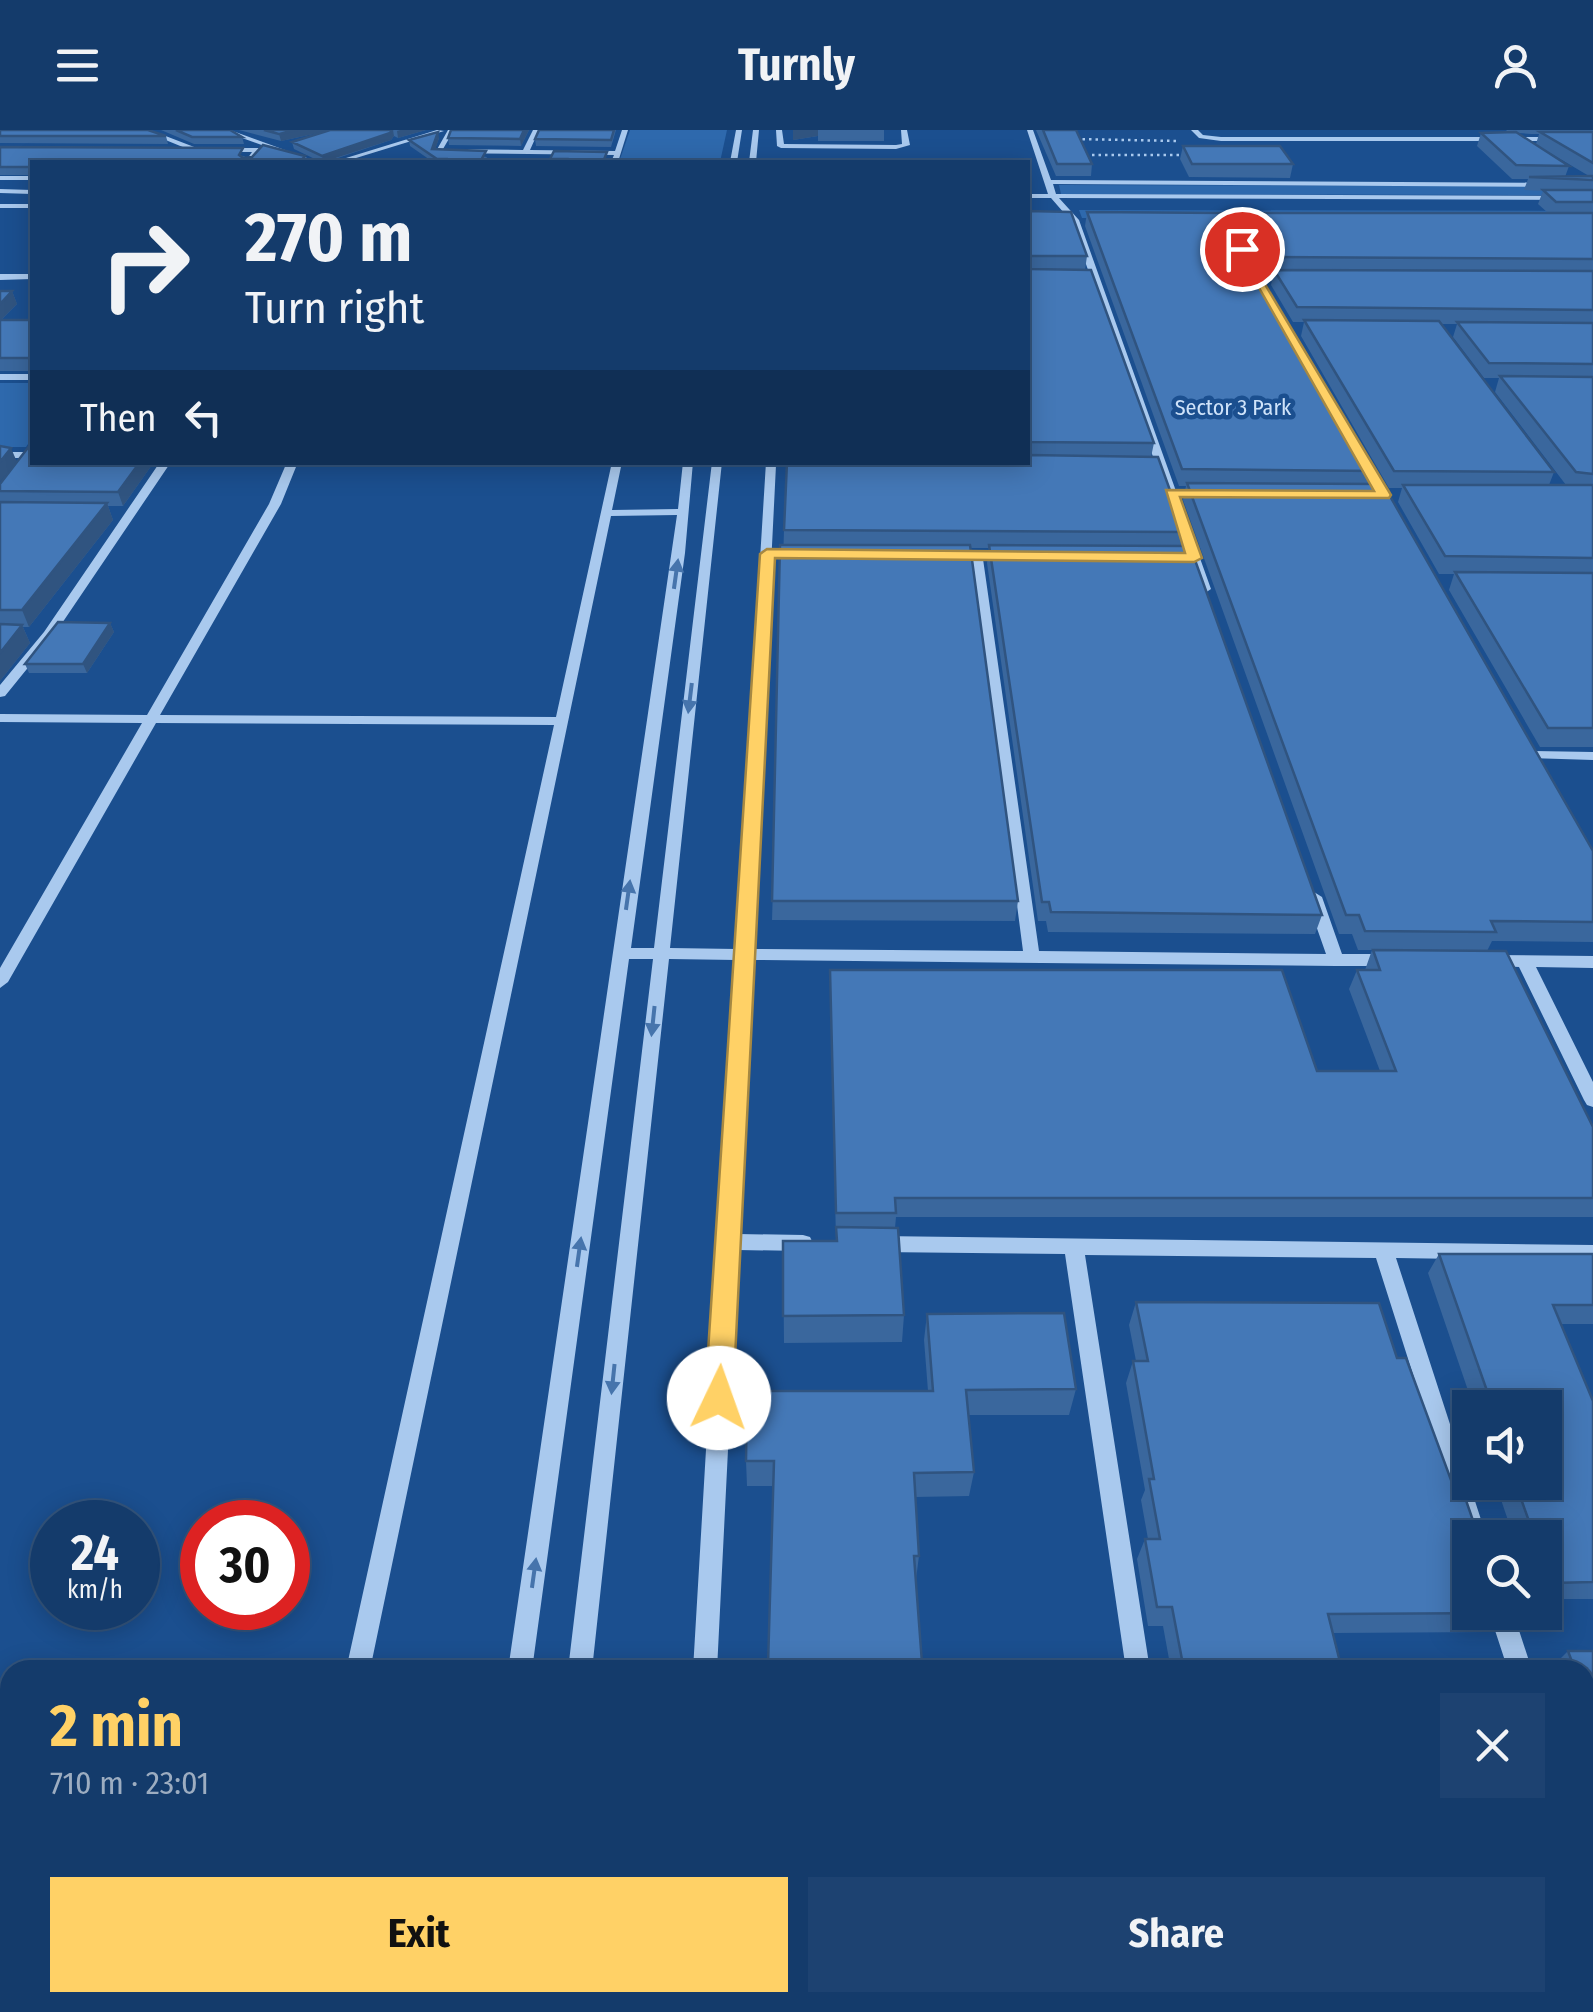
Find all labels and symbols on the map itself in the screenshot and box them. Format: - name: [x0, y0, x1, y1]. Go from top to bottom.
- pin: [1200, 207, 1285, 292]
- park label: Sector 3 Park: [1175, 394, 1292, 421]
- one-way arrow: [669, 557, 685, 589]
- one-way arrow: [682, 683, 698, 715]
- one-way arrow: [621, 879, 637, 910]
- one-way arrow: [645, 1006, 661, 1038]
- one-way arrow: [571, 1235, 587, 1267]
- position arrow: [667, 1346, 771, 1450]
- one-way arrow: [605, 1364, 621, 1395]
- speed limit sign: 30: [180, 1500, 310, 1630]
- one-way arrow: [526, 1557, 542, 1589]

